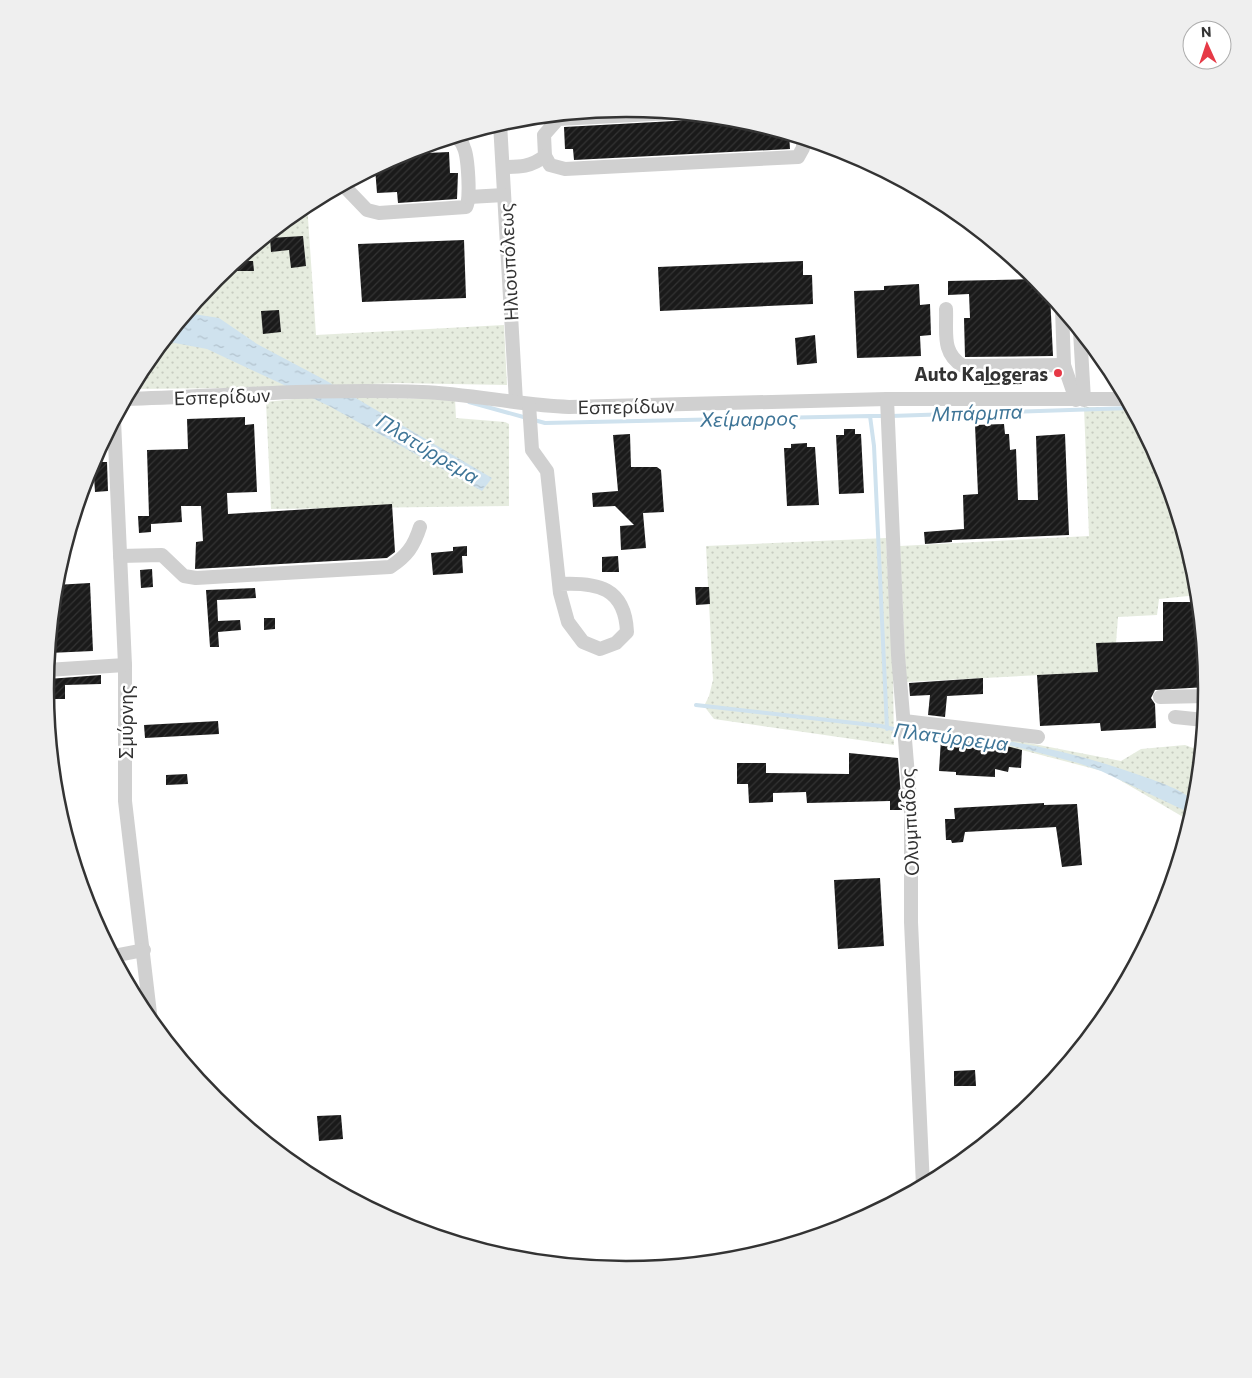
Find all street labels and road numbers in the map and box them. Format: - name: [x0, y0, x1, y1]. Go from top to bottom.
- street label: Ηλιουπόλεως: [493, 203, 523, 321]
- street label: Εσπερίδων: [173, 383, 271, 409]
- street label: Εσπερίδων: [577, 394, 675, 418]
- street label: Σμύρνης: [114, 685, 137, 759]
- street label: Ολυμπιάδος: [895, 768, 923, 876]

